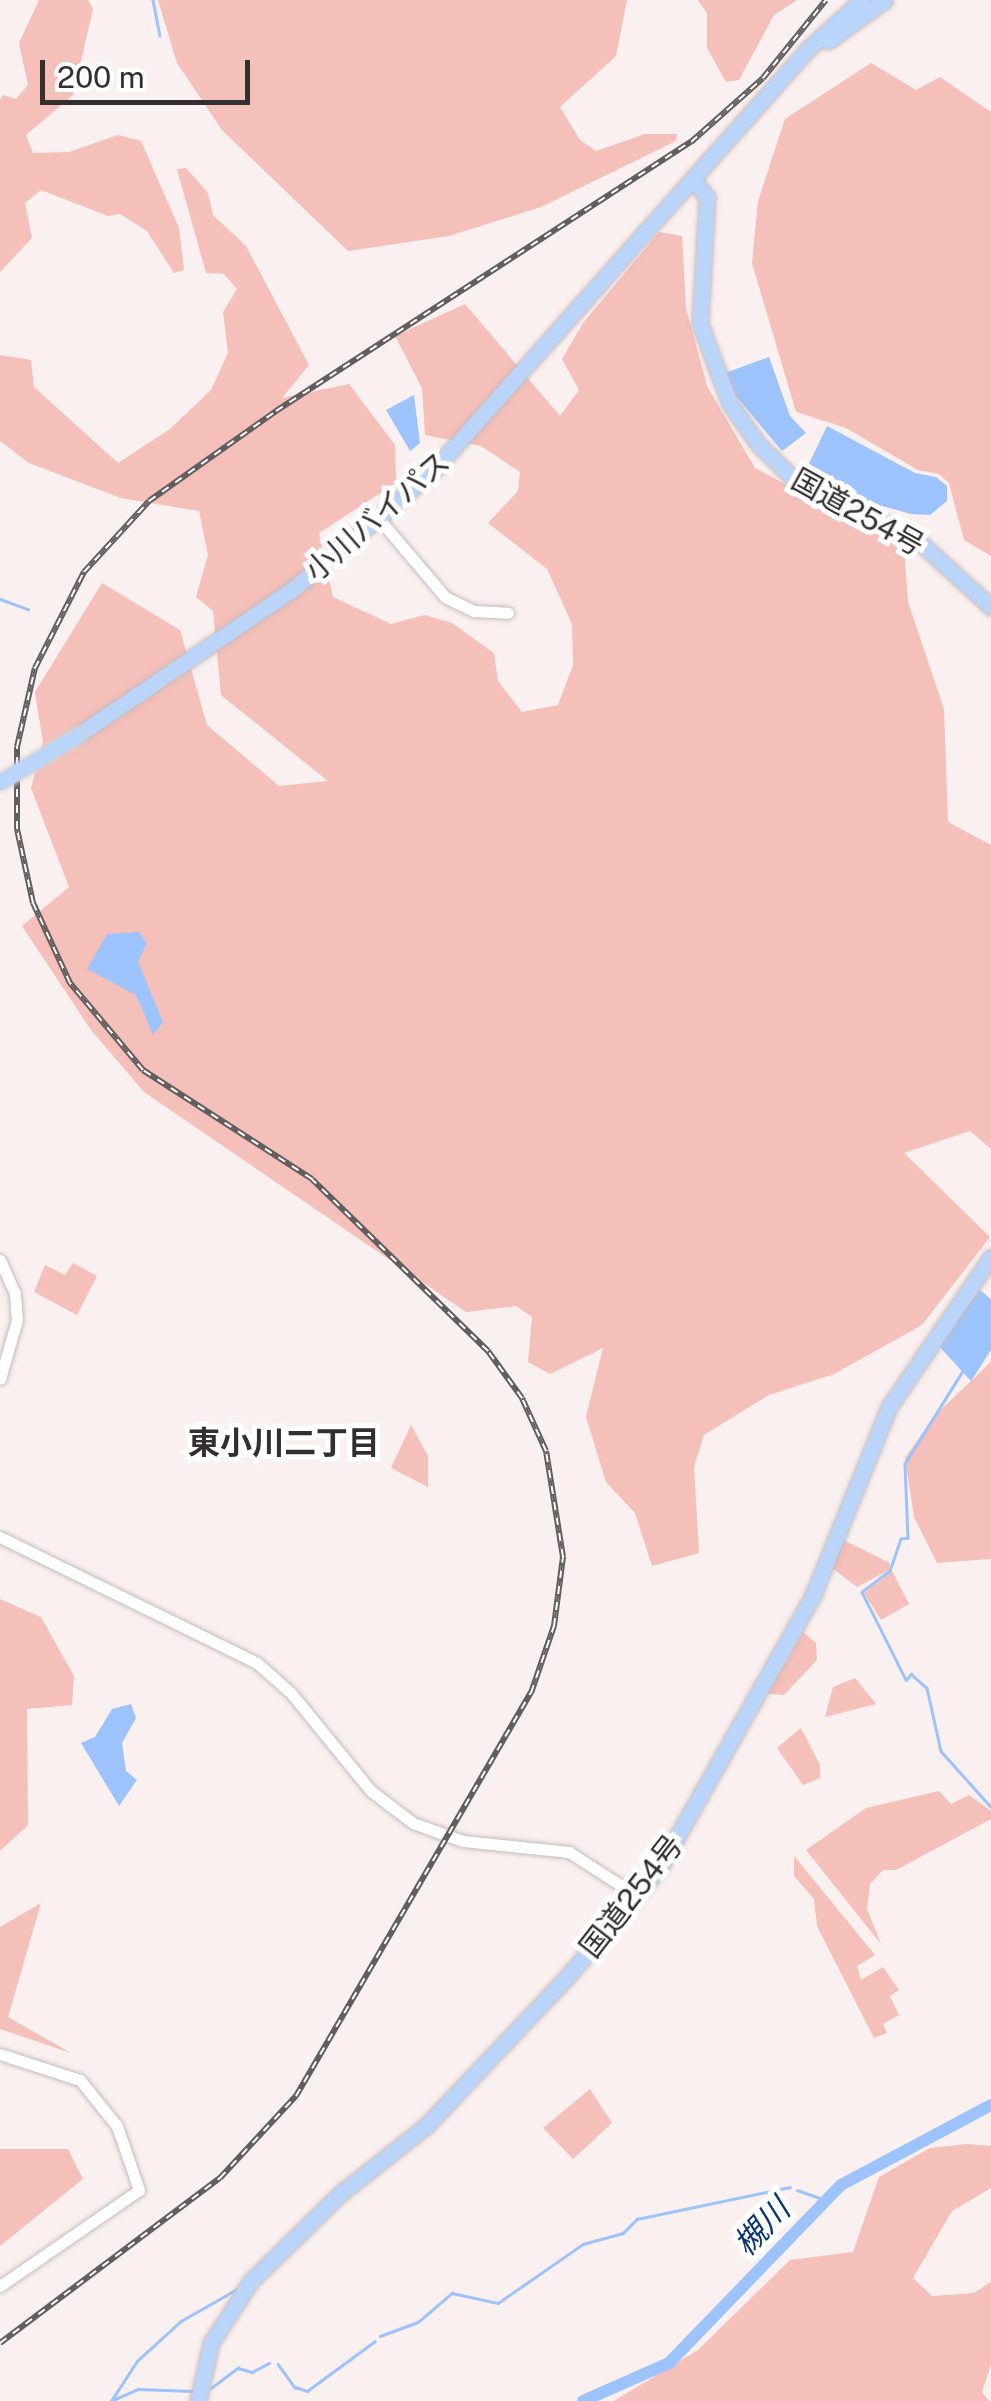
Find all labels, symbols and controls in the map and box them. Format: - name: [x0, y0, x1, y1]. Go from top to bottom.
- scale bar: [45, 40, 255, 102]
- text: 200 m: [57, 59, 145, 95]
- street label: 小川バイパス: [297, 443, 457, 589]
- street label: 国道254号: [785, 461, 931, 563]
- district label: 東小川二丁目: [188, 1424, 380, 1462]
- street label: 国道254号: [572, 1827, 690, 1965]
- water label: 槻川: [726, 2191, 798, 2263]

